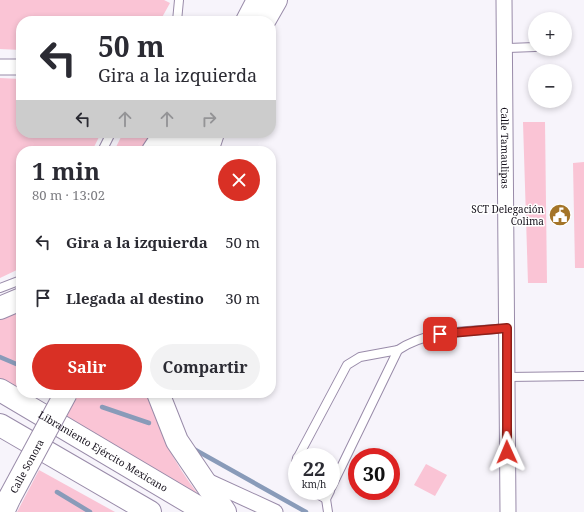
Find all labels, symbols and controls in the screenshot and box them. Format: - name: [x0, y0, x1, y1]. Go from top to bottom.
- map controls: [528, 12, 572, 108]
- button: +: [528, 12, 572, 56]
- text: 50 m: [98, 27, 165, 65]
- icon: left: [32, 32, 84, 84]
- text: Gira a la izquierda: [98, 63, 257, 87]
- button: −: [528, 64, 572, 108]
- street label: Calle Tamaulipas: [498, 107, 512, 189]
- icon: left: [72, 108, 94, 130]
- icon: ahead: [114, 108, 136, 130]
- icon: ahead: [156, 108, 178, 130]
- icon: right: [198, 108, 220, 130]
- text: 1 min: [32, 154, 100, 187]
- button: close: [218, 159, 260, 201]
- text: 80 m · 13:02: [32, 186, 105, 204]
- place label: SCT Delegación Colima: [471, 202, 545, 228]
- public building icon: SCT Delegación Colima: [547, 202, 573, 228]
- icon: left: [32, 231, 54, 253]
- text: Gira a la izquierda: [66, 232, 208, 252]
- text: 50 m: [225, 232, 260, 252]
- icon: arrive: [32, 287, 54, 309]
- text: Llegada al destino: [66, 288, 204, 308]
- text: 30 m: [225, 288, 260, 308]
- pin: [423, 317, 457, 351]
- icon: arrive: [429, 323, 451, 345]
- button: Salir: [32, 344, 142, 390]
- button: Compartir: [150, 344, 260, 390]
- street label: Libramiento Ejército Mexicano: [36, 407, 171, 495]
- position arrow: [486, 431, 528, 473]
- street label: Calle Sonora: [6, 436, 47, 496]
- speed limit sign: 30: [348, 448, 400, 500]
- text: 22: [303, 455, 325, 482]
- text: km/h: [302, 477, 326, 491]

